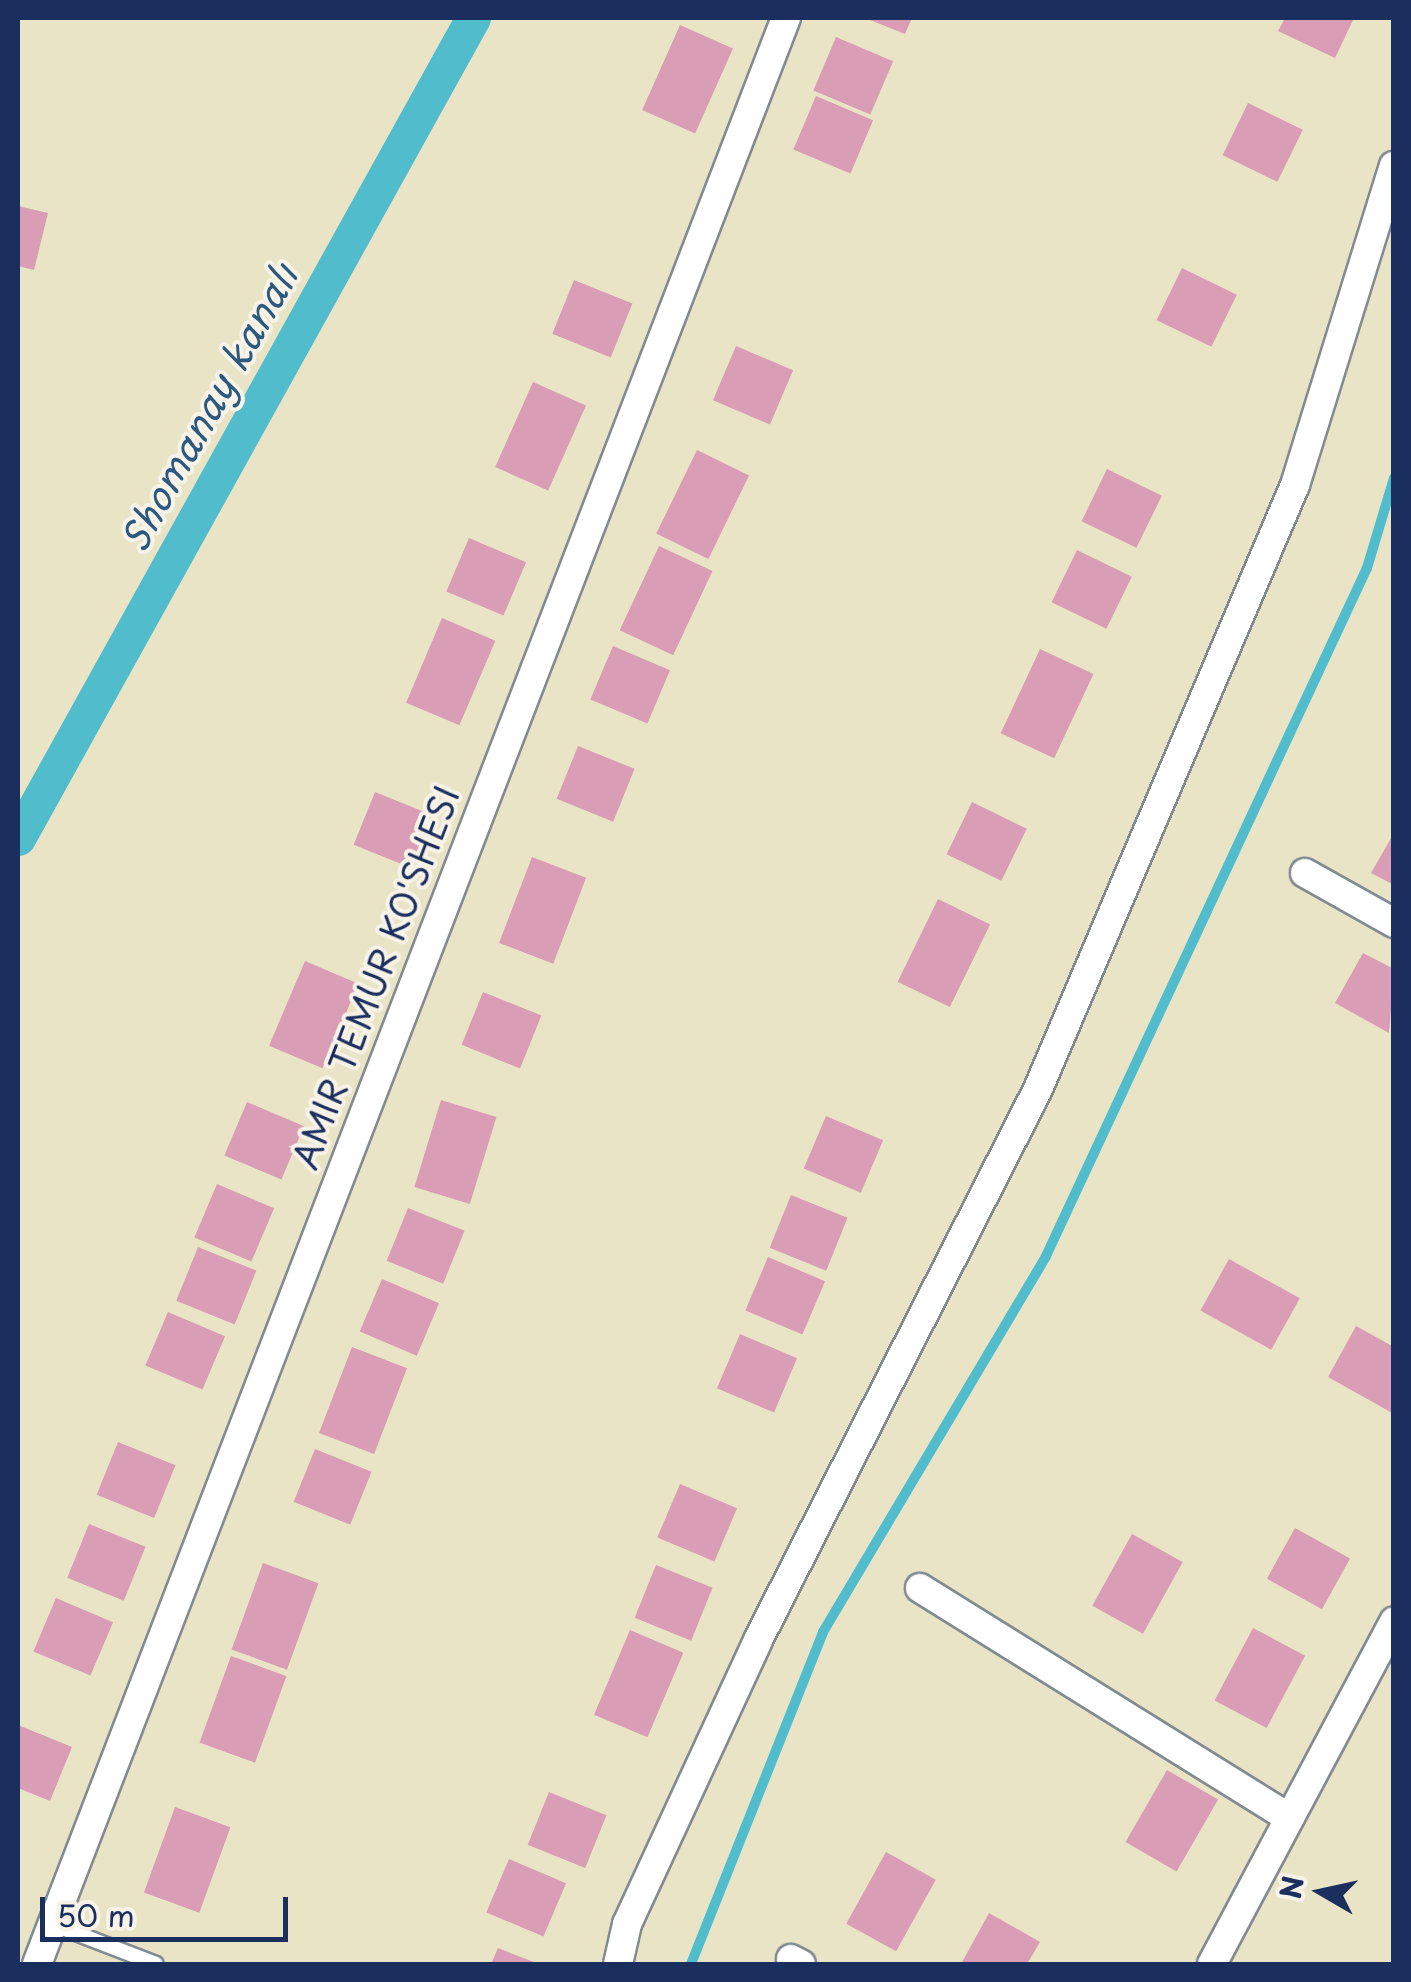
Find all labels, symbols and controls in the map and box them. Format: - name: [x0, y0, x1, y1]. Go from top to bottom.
- water label: Shomanay kanalı: [110, 255, 306, 559]
- street label: AMIR TEMUR KO'SHESI: [282, 777, 468, 1177]
- north arrow: [1271, 1842, 1371, 1942]
- text: N: [1268, 1873, 1314, 1902]
- scale bar: [45, 1877, 292, 1939]
- text: 50 m: [57, 1892, 135, 1937]

